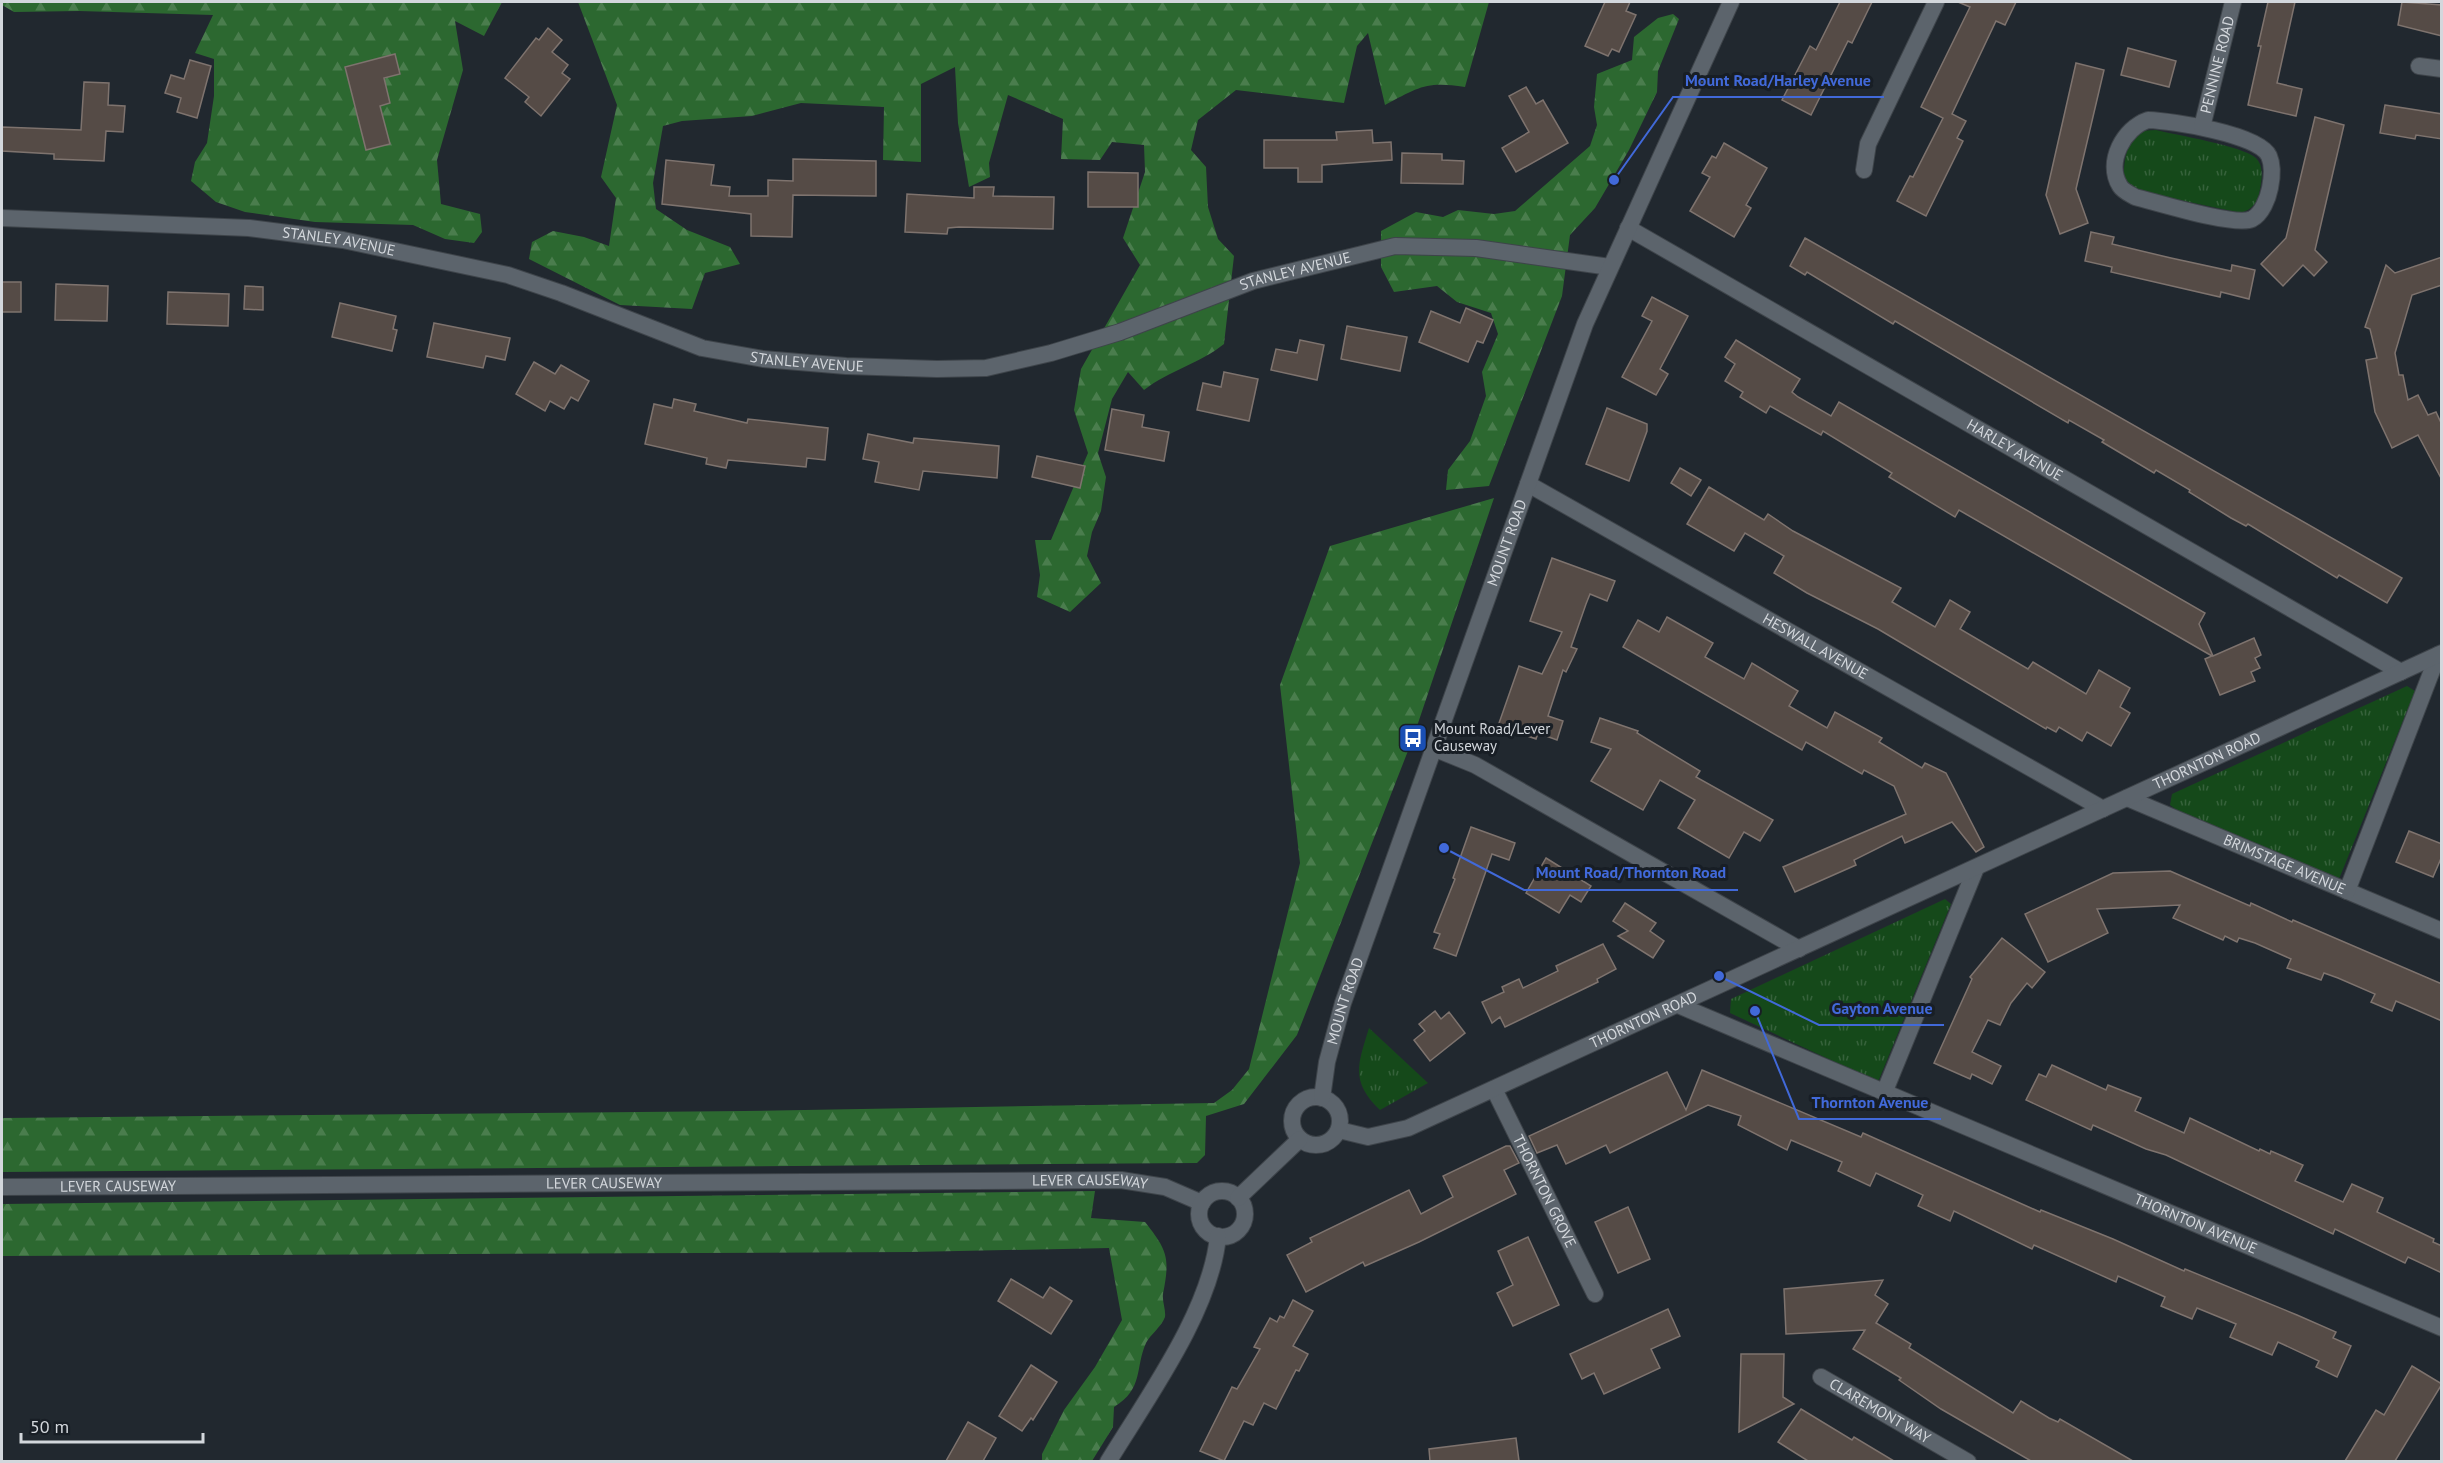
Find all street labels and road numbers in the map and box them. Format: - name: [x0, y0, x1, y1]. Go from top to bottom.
- street label: PENNINE ROAD: [2196, 14, 2238, 116]
- street label: STANLEY AVENUE: [281, 222, 397, 260]
- street label: STANLEY AVENUE: [1237, 247, 1353, 294]
- street label: STANLEY AVENUE: [749, 347, 864, 376]
- street label: HARLEY AVENUE: [1964, 415, 2066, 485]
- street label: MOUNT ROAD: [1482, 497, 1531, 588]
- street label: HESWALL AVENUE: [1760, 609, 1872, 683]
- street label: THORNTON ROAD: [2150, 728, 2264, 793]
- street label: BRIMSTAGE AVENUE: [2221, 830, 2349, 898]
- street label: MOUNT ROAD: [1322, 955, 1368, 1047]
- street label: THORNTON ROAD: [1586, 986, 1700, 1052]
- street label: THORNTON GROVE: [1509, 1131, 1581, 1251]
- street label: LEVER CAUSEWAY: [1032, 1170, 1150, 1193]
- street label: LEVER CAUSEWAY: [546, 1173, 663, 1193]
- street label: LEVER CAUSEWAY: [60, 1176, 177, 1196]
- street label: THORNTON AVENUE: [2131, 1189, 2260, 1258]
- street label: CLAREMONT WAY: [1826, 1374, 1935, 1448]

